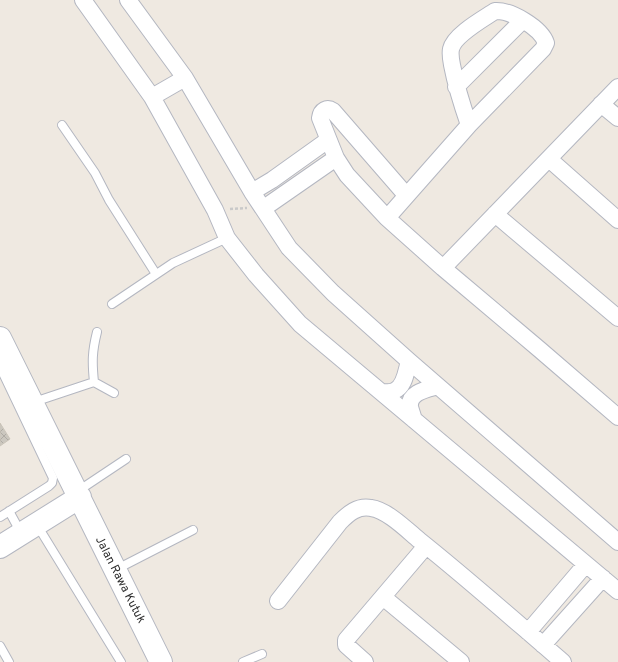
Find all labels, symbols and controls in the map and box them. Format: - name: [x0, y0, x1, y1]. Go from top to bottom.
- street label: Jalan Rawa Kutuk: [91, 534, 149, 626]

